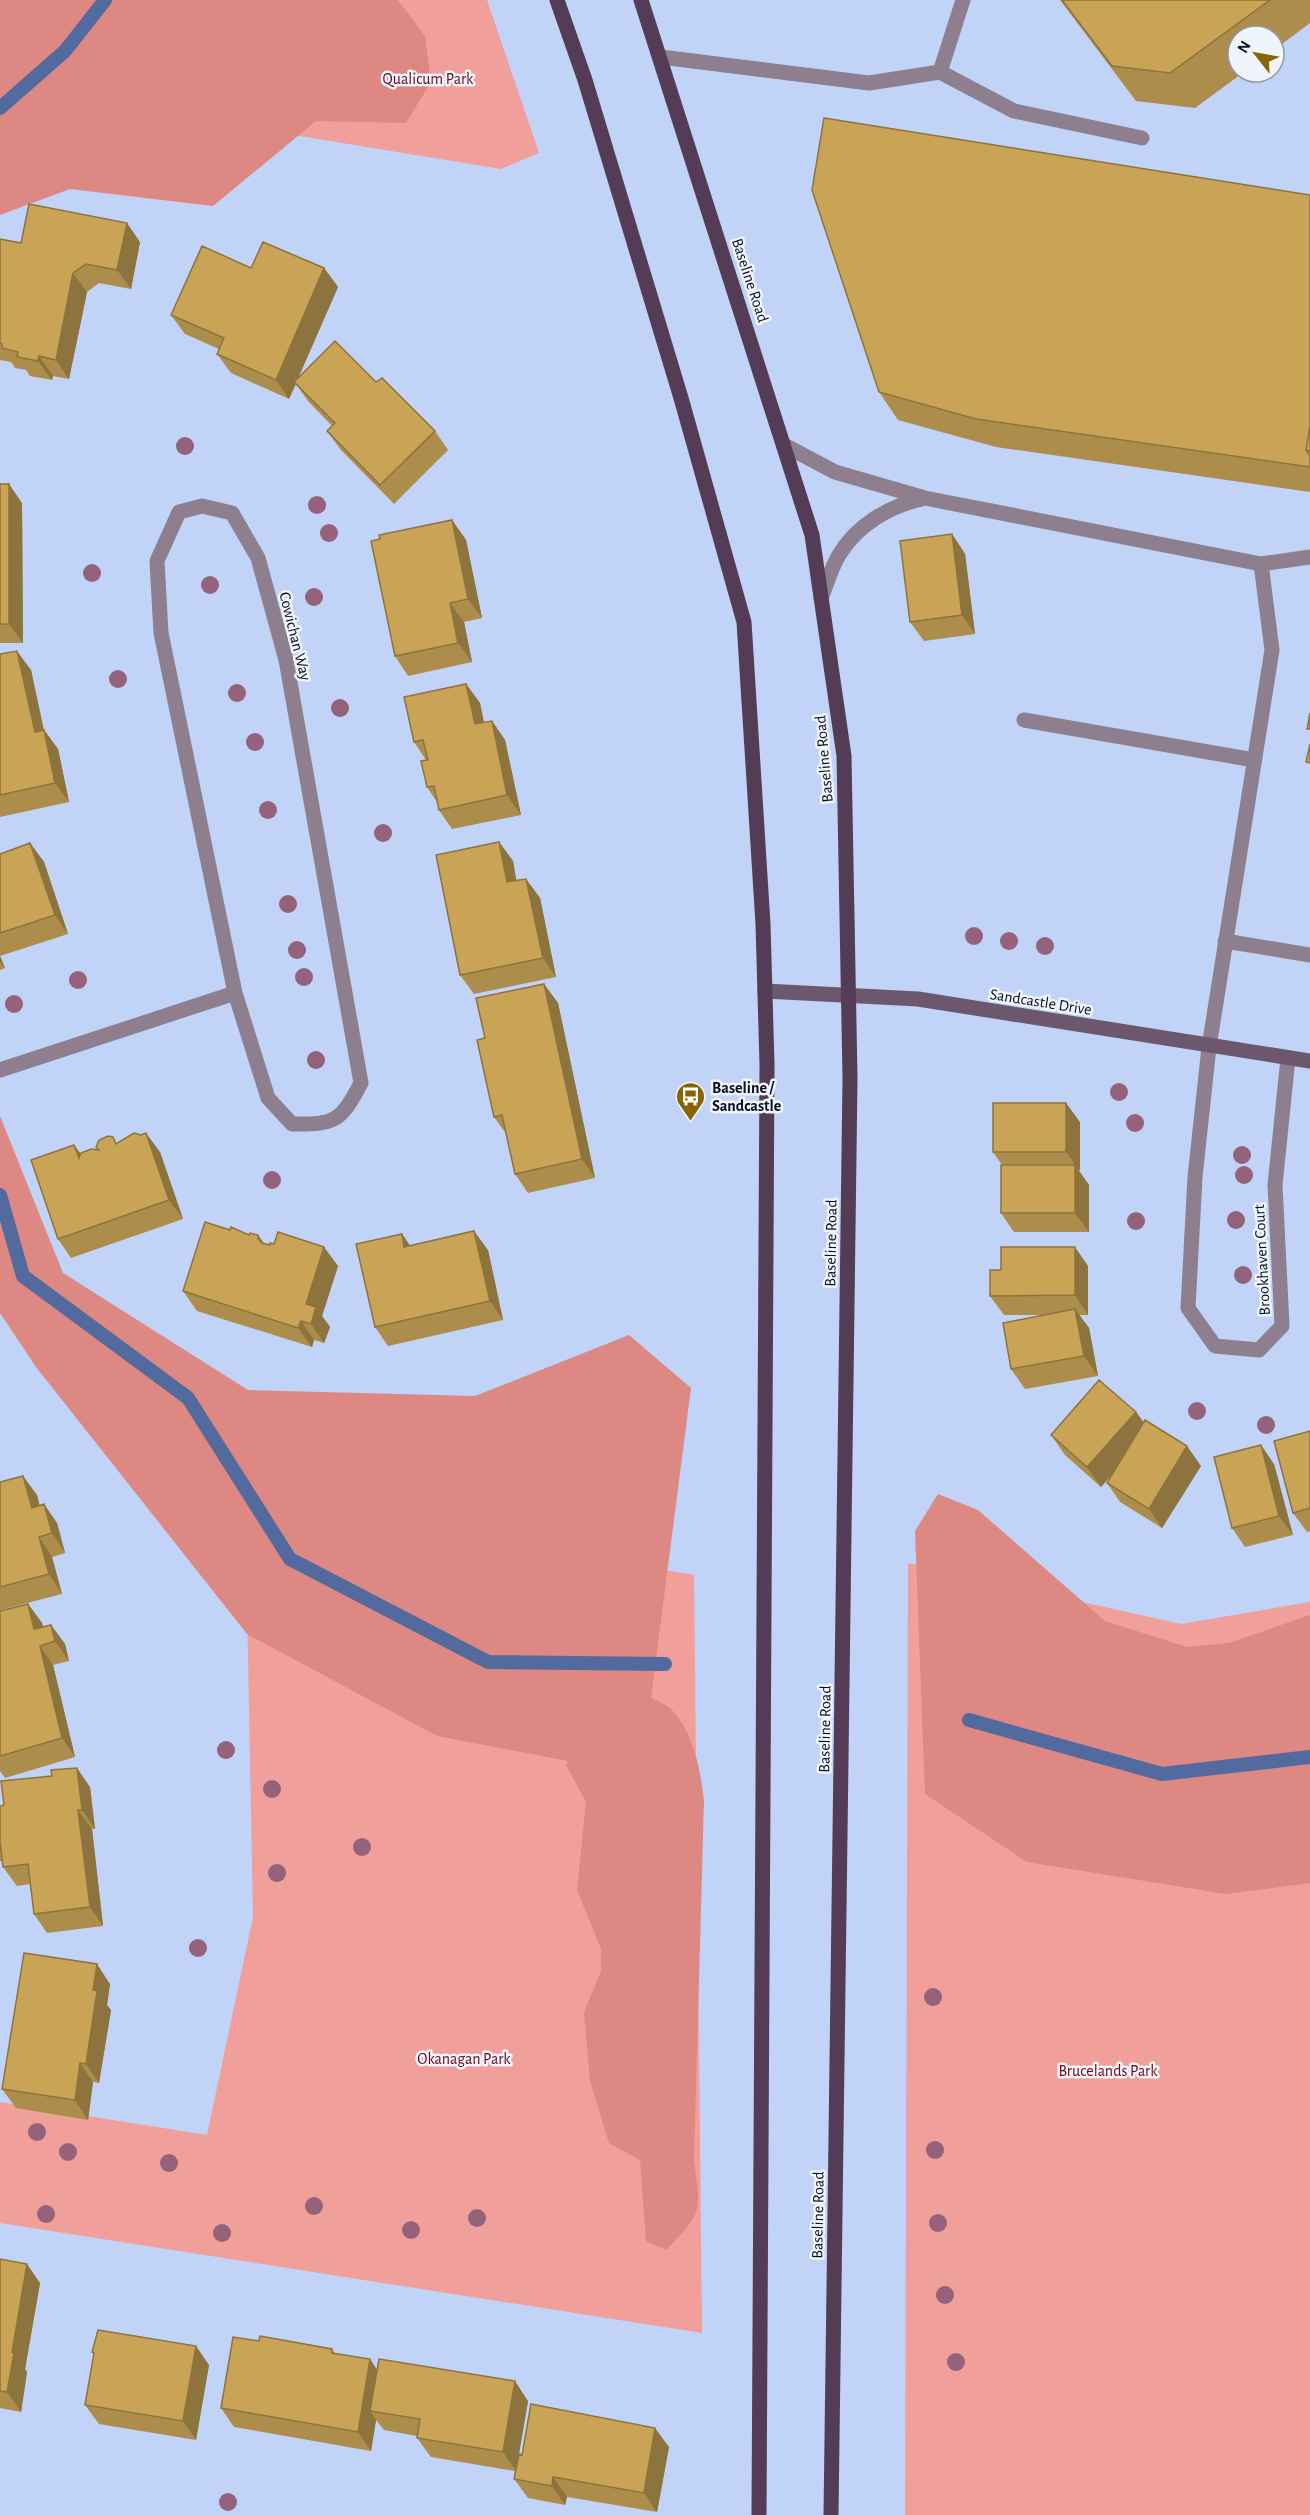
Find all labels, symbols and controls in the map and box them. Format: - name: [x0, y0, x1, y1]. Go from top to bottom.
- north arrow: [1226, 24, 1286, 84]
- text: N: [1234, 38, 1254, 56]
- park label: Qualicum Park: [383, 71, 474, 88]
- street label: Baseline Road: [729, 236, 771, 324]
- street label: Cowichan Way: [275, 590, 314, 682]
- street label: Baseline Road: [812, 715, 836, 803]
- street label: Sandcastle Drive: [989, 986, 1093, 1018]
- bus stop icon: Baseline / Sandcastle: [675, 1080, 707, 1122]
- place label: Baseline / Sandcastle: [712, 1080, 782, 1114]
- street label: Baseline Road: [822, 1199, 840, 1287]
- street label: Brookhaven Court: [1251, 1204, 1273, 1316]
- street label: Baseline Road: [816, 1685, 834, 1773]
- park label: Okanagan Park: [417, 2051, 511, 2067]
- park label: Brucelands Park: [1058, 2063, 1158, 2079]
- street label: Baseline Road: [809, 2171, 827, 2259]

